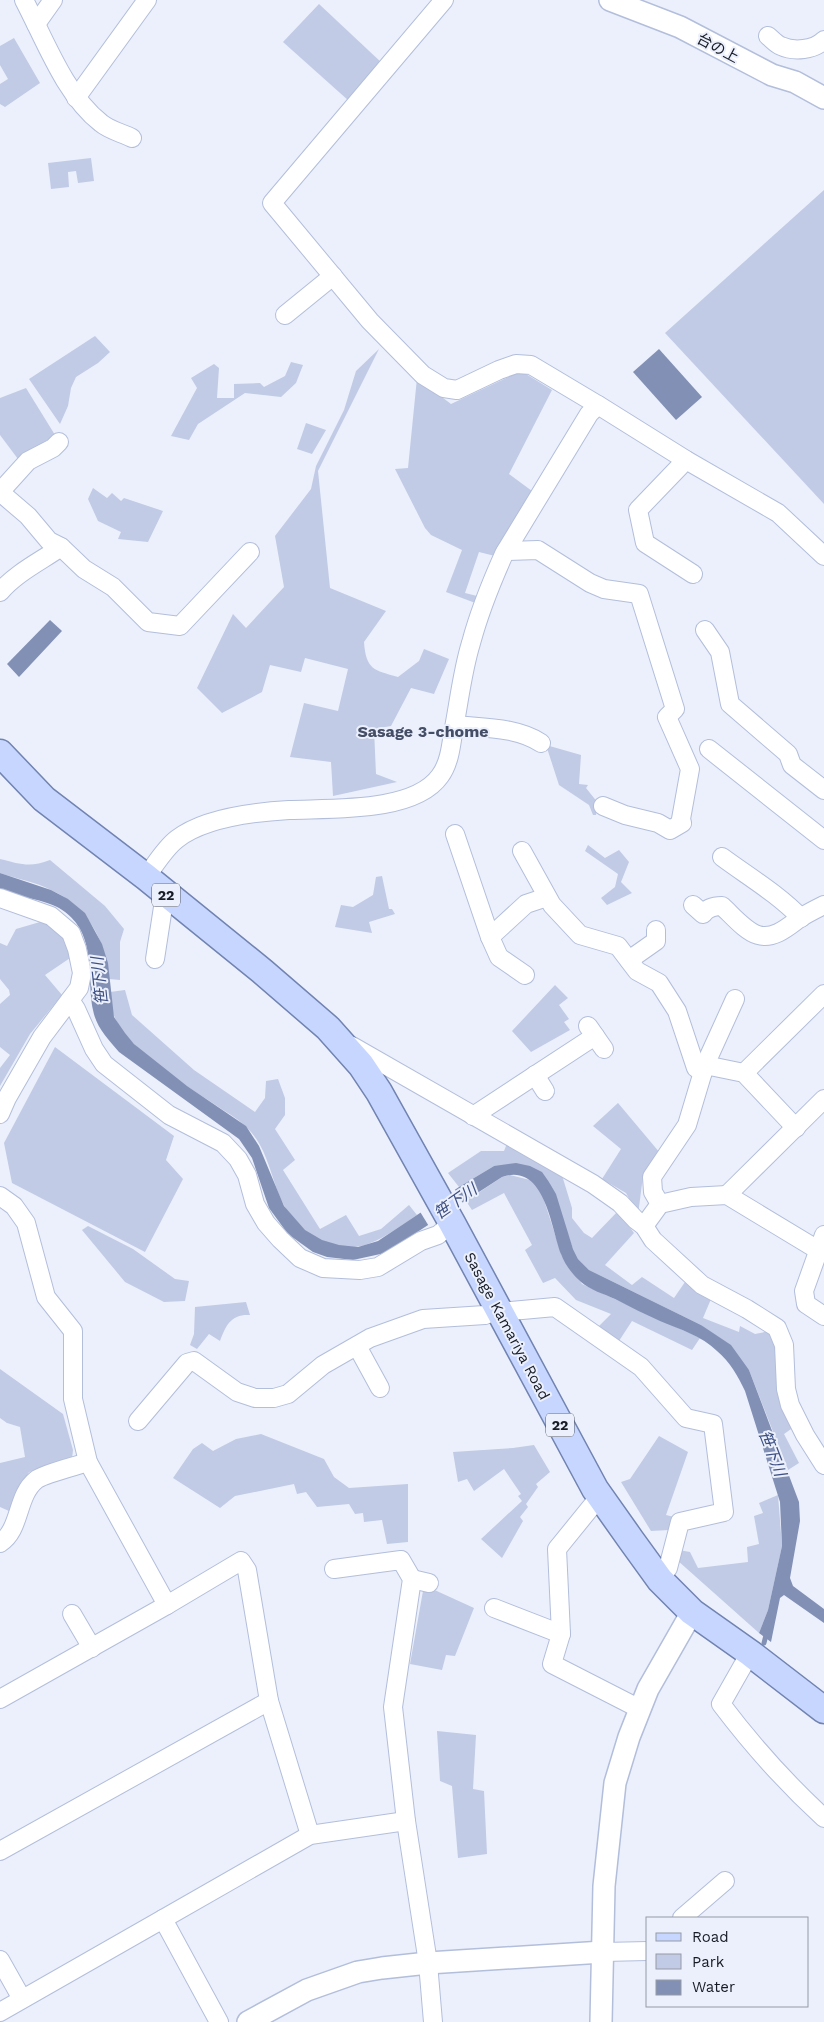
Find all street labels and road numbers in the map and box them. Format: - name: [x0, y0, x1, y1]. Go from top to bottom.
- street label: 台の上: [694, 29, 742, 67]
- road number: 22: [152, 884, 180, 906]
- street label: Sasage Kamariya Road: [460, 1249, 554, 1403]
- road number: 22: [546, 1414, 574, 1436]

